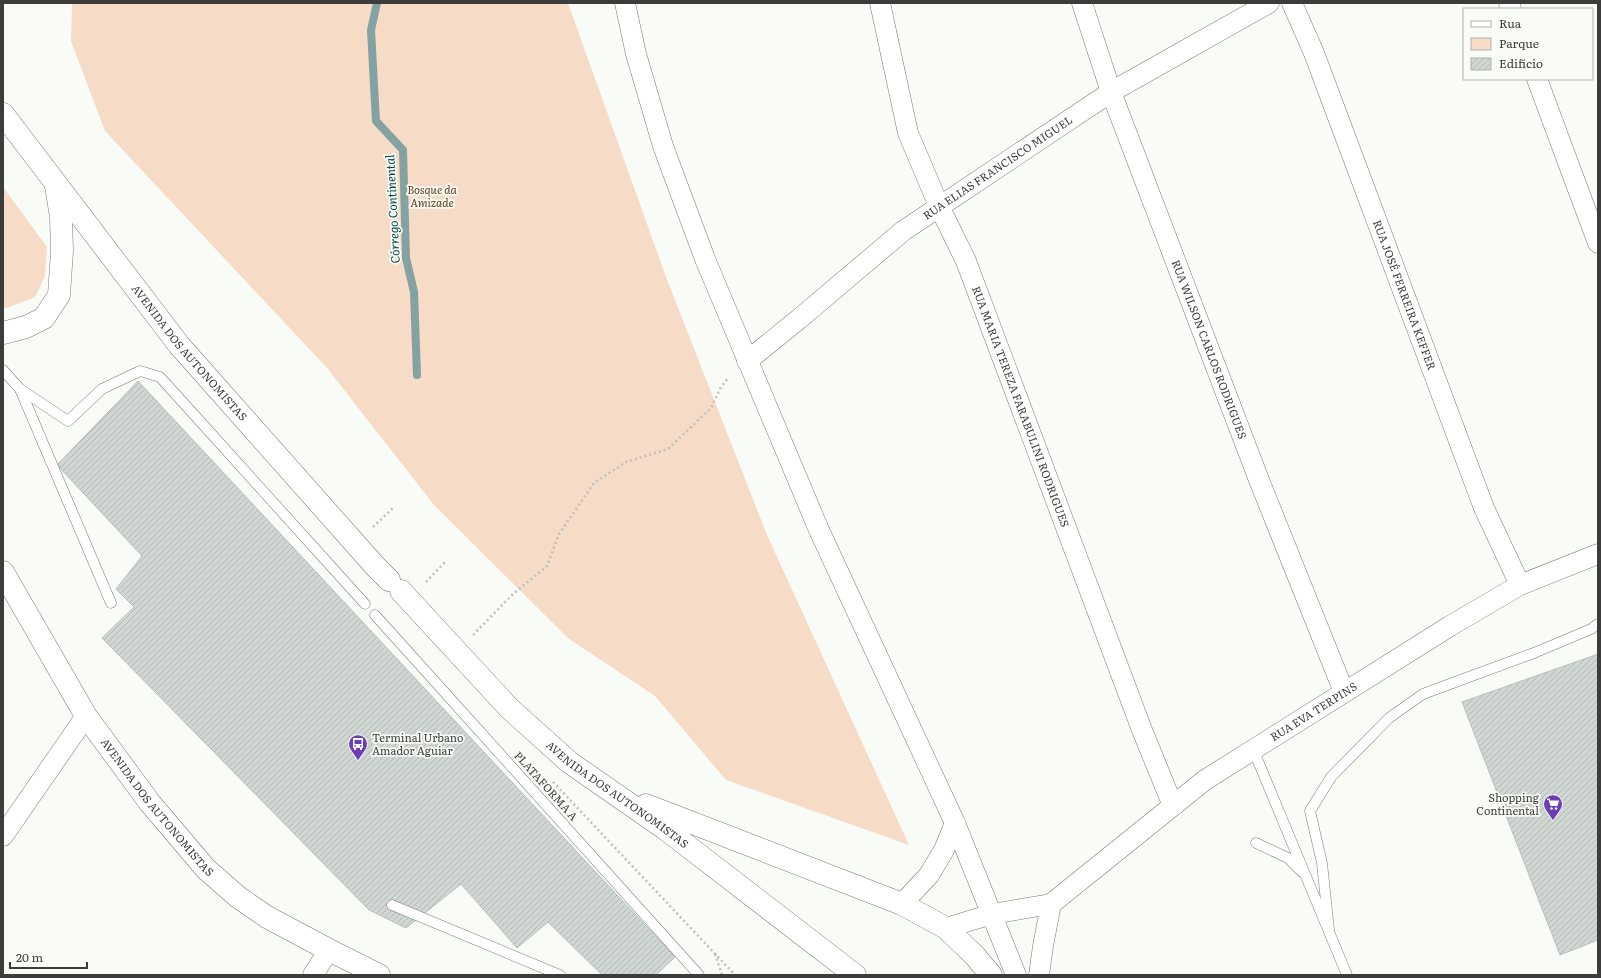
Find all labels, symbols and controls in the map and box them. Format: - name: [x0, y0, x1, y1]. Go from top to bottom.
- legend: [1463, 8, 1593, 80]
- text: Rua: [1499, 14, 1522, 32]
- text: Parque: [1499, 34, 1539, 52]
- text: Edifício: [1499, 54, 1543, 72]
- street label: RUA ELIAS FRANCISCO MIGUEL: [919, 111, 1075, 223]
- water label: Córrego Continental: [380, 154, 404, 264]
- park label: Bosque da Amizade: [407, 181, 457, 210]
- street label: RUA JOSÉ FERREIRA KEFFER: [1370, 217, 1441, 372]
- street label: RUA WILSON CARLOS RODRIGUES: [1169, 257, 1252, 441]
- street label: AVENIDA DOS AUTONOMISTAS: [129, 281, 251, 424]
- street label: RUA MARIA TEREZA FARABULINI RODRIGUES: [969, 283, 1074, 529]
- street label: RUA EVA TERPINS: [1267, 678, 1360, 744]
- place label: Terminal Urbano Amador Aguiar: [372, 729, 463, 758]
- bus stop icon: Terminal Urbano Amador Aguiar: [347, 733, 369, 761]
- street label: AVENIDA DOS AUTONOMISTAS: [98, 734, 218, 879]
- street label: AVENIDA DOS AUTONOMISTAS: [543, 736, 692, 851]
- street label: PLATAFORMA A: [511, 747, 582, 823]
- place label: Shopping Continental: [1476, 789, 1540, 818]
- supermarket icon: Shopping Continental: [1542, 793, 1564, 821]
- scale bar: [10, 944, 87, 970]
- text: 20 m: [16, 948, 43, 966]

